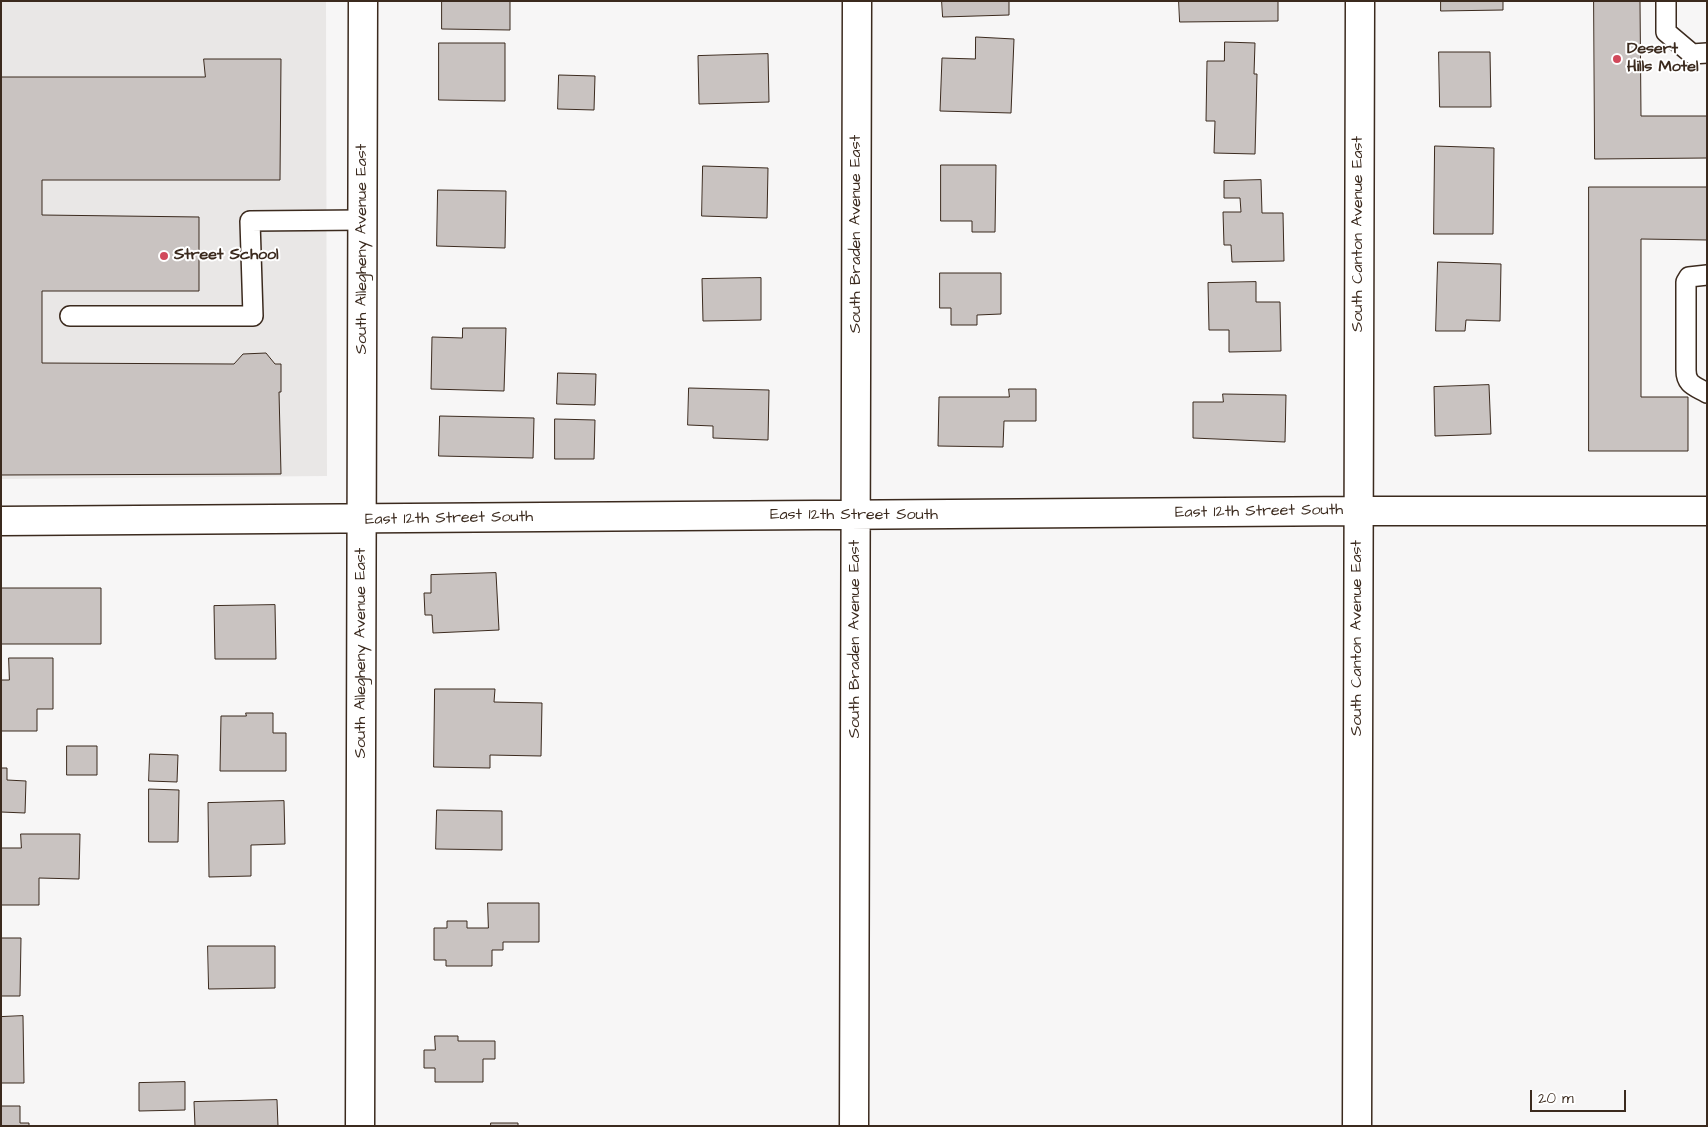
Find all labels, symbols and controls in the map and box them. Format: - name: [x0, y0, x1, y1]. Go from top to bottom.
- place label: Desert Hills Motel: [1627, 40, 1698, 78]
- marker: Desert Hills Motel: [1611, 53, 1623, 65]
- street label: South Braden Avenue East: [847, 135, 867, 333]
- street label: South Canton Avenue East: [1349, 136, 1369, 332]
- street label: South Allegheny Avenue East: [353, 144, 373, 354]
- place label: Street School: [174, 246, 279, 266]
- marker: Street School: [158, 250, 170, 262]
- street label: East 12th Street South: [1175, 501, 1343, 523]
- street label: East 12th Street South: [770, 506, 938, 526]
- street label: East 12th Street South: [365, 508, 533, 530]
- street label: South Braden Avenue East: [846, 540, 866, 738]
- street label: South Canton Avenue East: [1348, 540, 1368, 736]
- street label: South Allegheny Avenue East: [352, 548, 372, 758]
- scale bar: [1533, 1080, 1629, 1112]
- text: 20 m: [1538, 1088, 1574, 1109]

